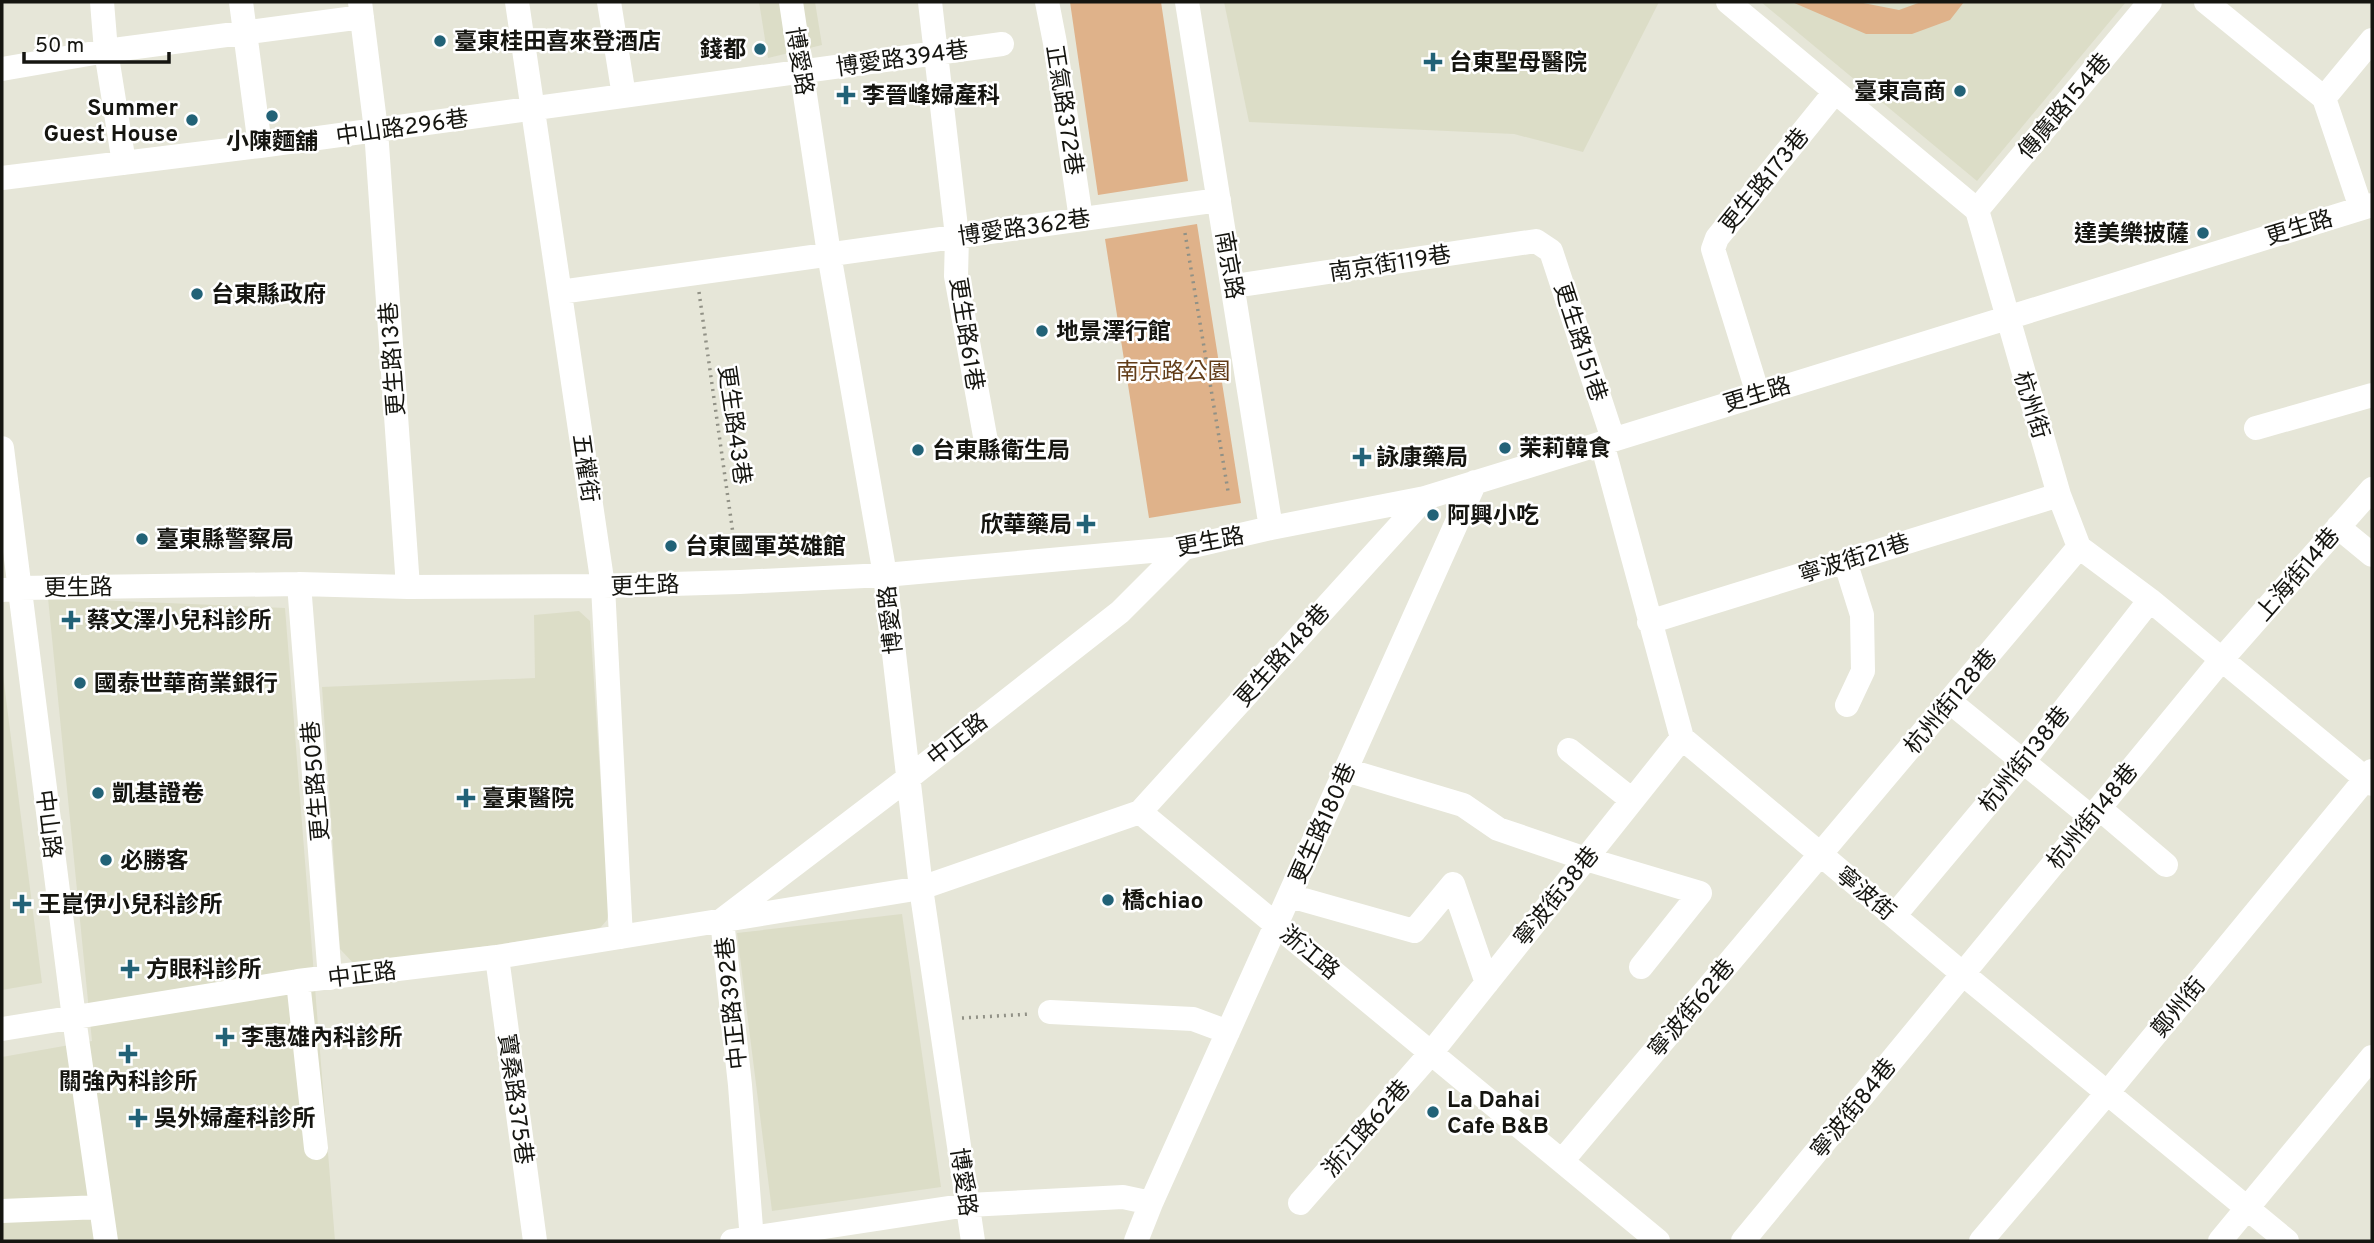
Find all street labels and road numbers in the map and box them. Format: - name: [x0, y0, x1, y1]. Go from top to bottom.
- street label: 博愛路: [778, 25, 817, 98]
- street label: 博愛路394巷: [834, 37, 970, 84]
- street label: 正氣路372巷: [1038, 43, 1087, 178]
- street label: 傳廣路154巷: [2013, 49, 2119, 167]
- street label: 中山路296巷: [334, 106, 470, 153]
- street label: 更生路173巷: [1715, 123, 1817, 240]
- street label: 更生路: [2262, 205, 2337, 253]
- street label: 博愛路362巷: [956, 206, 1093, 253]
- street label: 南京路: [1207, 229, 1248, 302]
- street label: 南京街119巷: [1327, 242, 1453, 289]
- street label: 更生路61巷: [941, 276, 988, 393]
- street label: 更生路151巷: [1546, 280, 1611, 406]
- street label: 更生路13巷: [376, 301, 413, 417]
- street label: 更生路43巷: [710, 364, 755, 487]
- street label: 杭州街: [2006, 368, 2054, 443]
- street label: 更生路: [1720, 372, 1795, 420]
- street label: 五權街: [564, 432, 603, 505]
- street label: 更生路: [1174, 523, 1247, 564]
- street label: 上海街14巷: [2250, 523, 2347, 628]
- street label: 寧波街21巷: [1796, 530, 1914, 591]
- street label: 更生路: [610, 572, 680, 603]
- street label: 更生路: [43, 574, 113, 605]
- street label: 博愛路: [874, 584, 911, 656]
- street label: 更生路148巷: [1230, 599, 1338, 714]
- street label: 杭州街128巷: [1899, 644, 2004, 761]
- street label: 杭州街138巷: [1974, 702, 2078, 820]
- street label: 中正路: [922, 708, 995, 774]
- street label: 更生路50巷: [298, 719, 337, 842]
- street label: 更生路180巷: [1285, 759, 1364, 889]
- street label: 杭州街148巷: [2042, 759, 2146, 877]
- street label: 中山路: [28, 788, 65, 860]
- street label: 寧波街38巷: [1509, 842, 1607, 953]
- street label: 寧波街: [1829, 862, 1900, 928]
- street label: 浙江路: [1273, 921, 1344, 987]
- street label: 中正路392巷: [712, 935, 755, 1070]
- street label: 寧波街62巷: [1643, 954, 1743, 1065]
- street label: 中正路: [326, 958, 398, 995]
- street label: 鄭州街: [2147, 973, 2213, 1044]
- street label: 寶桑路375巷: [490, 1032, 537, 1167]
- street label: 寧波街84巷: [1806, 1054, 1904, 1165]
- street label: 浙江路62巷: [1318, 1075, 1418, 1184]
- street label: 博愛路: [942, 1146, 981, 1219]

